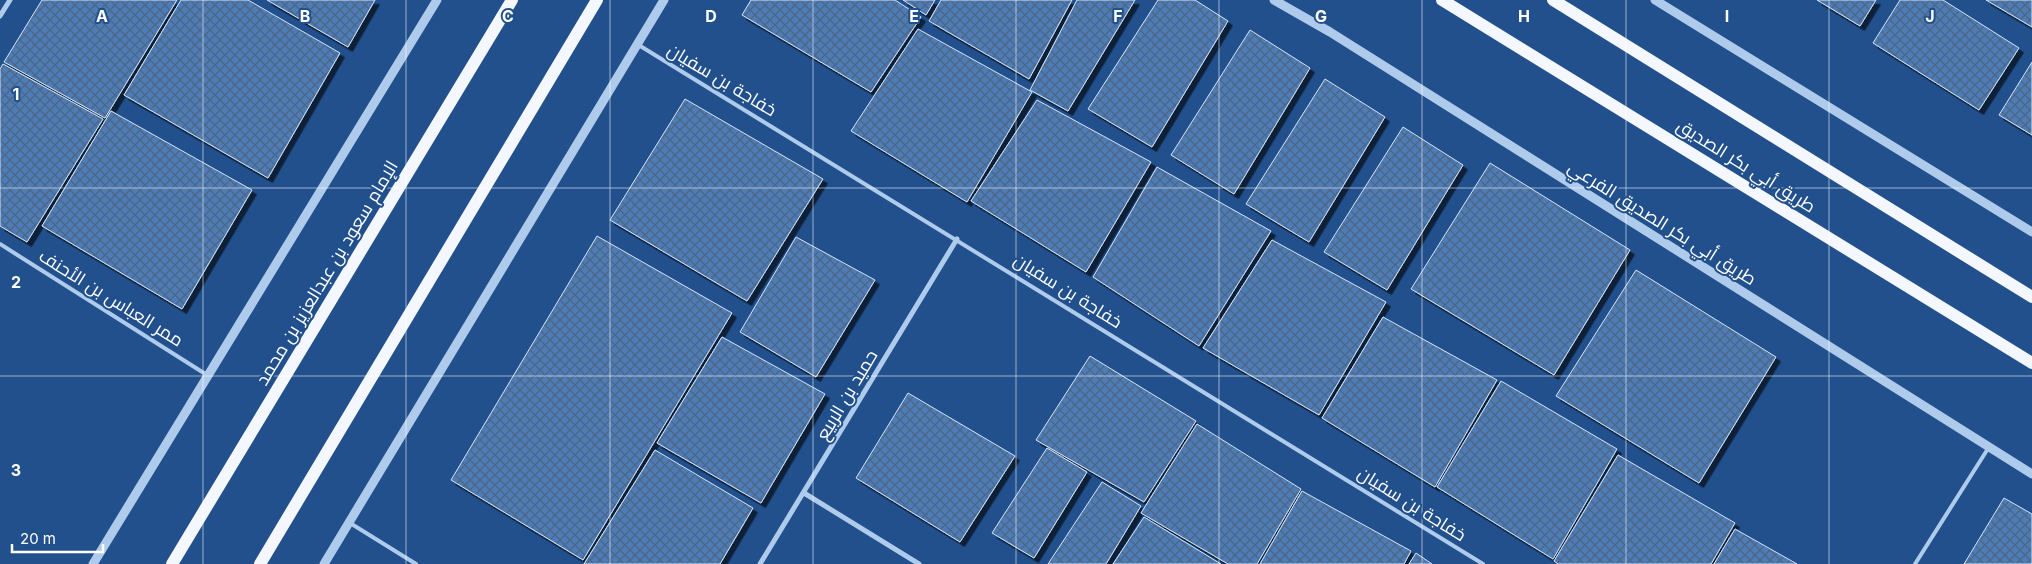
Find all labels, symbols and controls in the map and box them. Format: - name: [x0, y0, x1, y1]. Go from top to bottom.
- text: A: [96, 6, 108, 26]
- text: B: [300, 6, 310, 26]
- text: C: [502, 6, 514, 26]
- text: D: [705, 6, 717, 26]
- text: E: [909, 6, 919, 26]
- text: F: [1113, 6, 1123, 26]
- text: G: [1315, 6, 1327, 26]
- text: H: [1518, 6, 1530, 26]
- text: I: [1725, 6, 1729, 26]
- text: J: [1925, 6, 1935, 26]
- street label: خفاجة بن سفيان: [663, 39, 781, 121]
- text: 1: [13, 84, 19, 104]
- street label: طريق أبي بكر الصديق: [1671, 114, 1820, 220]
- street label: طريق أبي بكر الصديق الفرعي: [1562, 156, 1760, 293]
- street label: الإمام سعود بن عبدالعزيز بن محمد: [251, 157, 404, 390]
- street label: ممر العباس بن الأحنف: [35, 245, 187, 351]
- street label: خفاجة بن سفيان: [1010, 249, 1126, 333]
- text: 2: [11, 272, 21, 292]
- street label: حميد بن الربيع: [812, 346, 883, 445]
- text: 3: [11, 460, 21, 480]
- street label: خفاجة بن سفيان: [1354, 462, 1470, 546]
- scale bar: [12, 522, 104, 554]
- text: 20 m: [20, 529, 56, 548]

